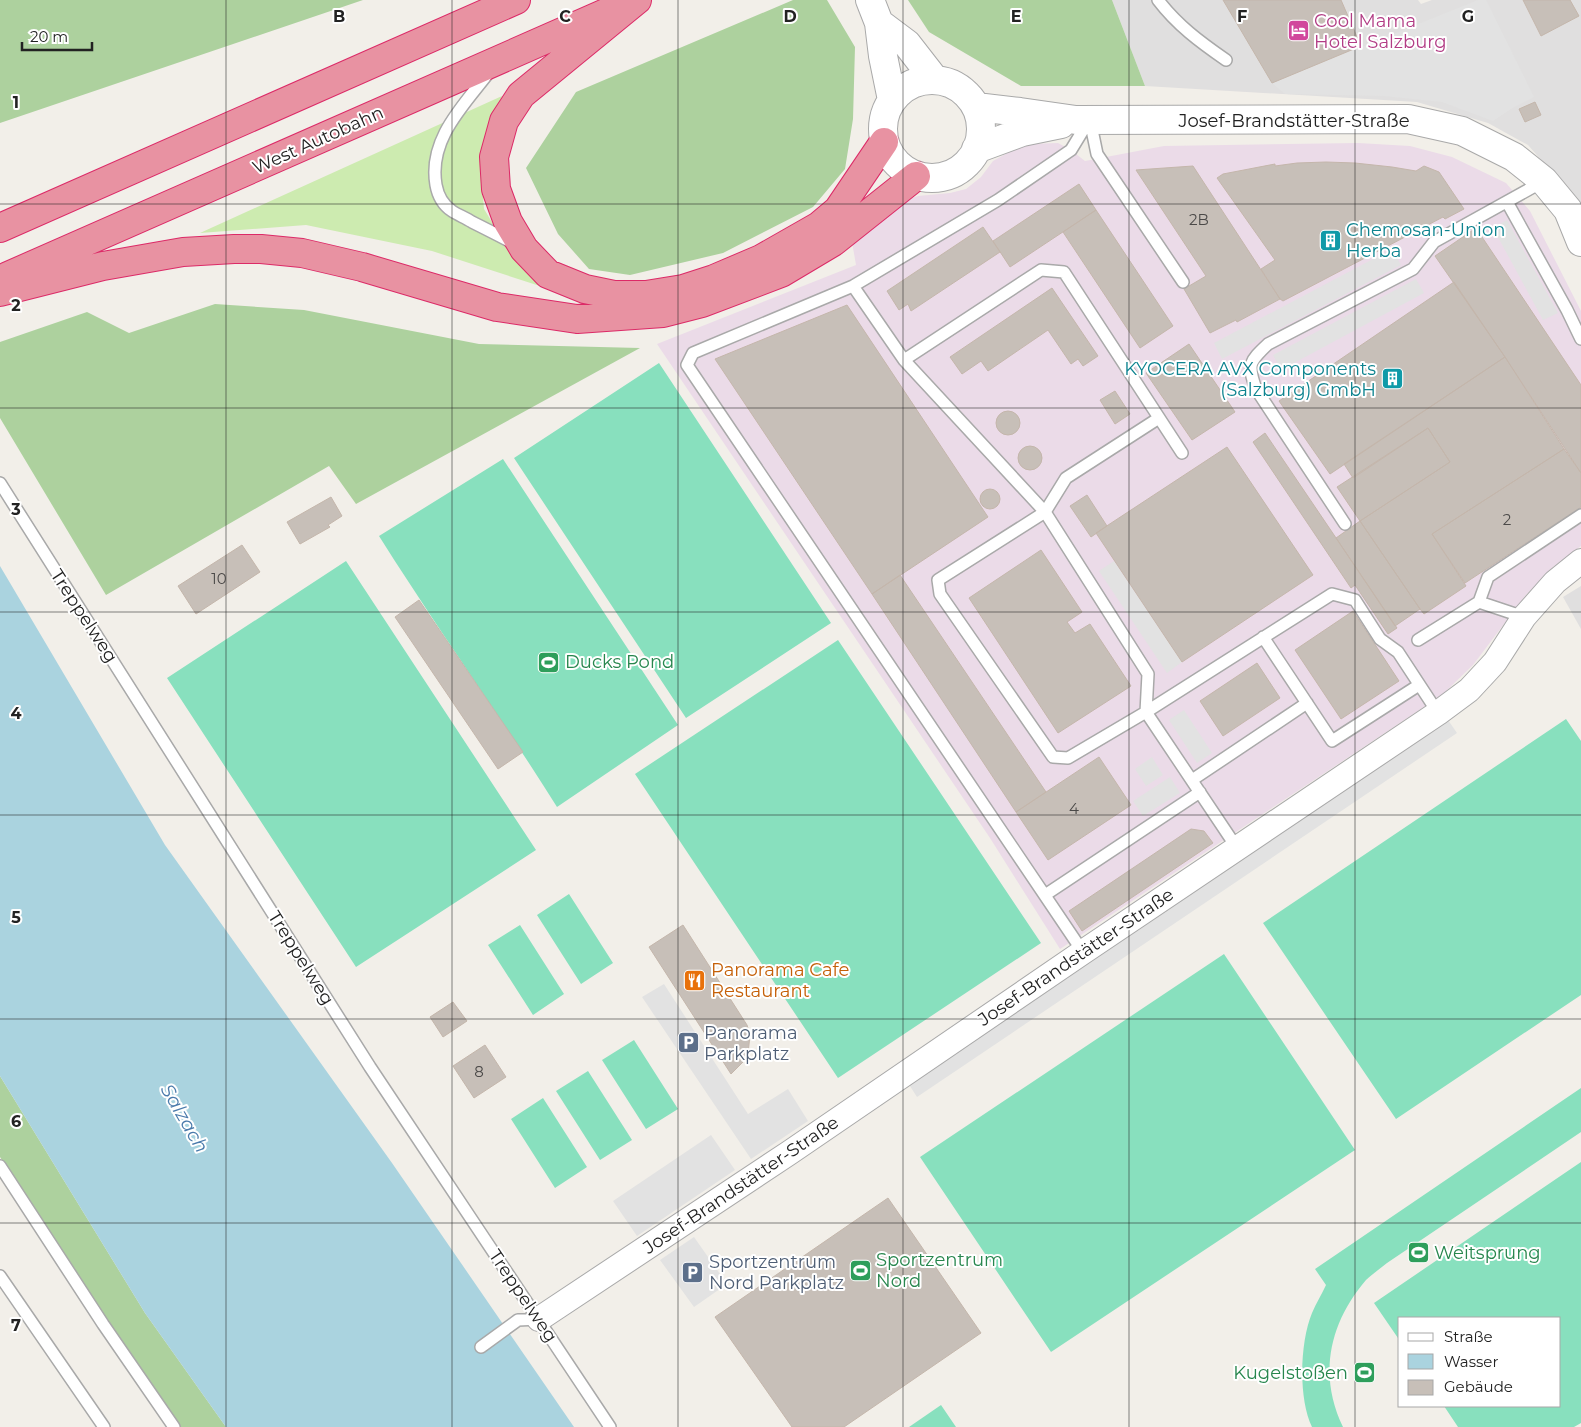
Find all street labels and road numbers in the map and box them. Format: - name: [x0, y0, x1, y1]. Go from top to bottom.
- street label: West Autobahn: [249, 101, 387, 179]
- street label: Josef-Brandstätter-Straße: [1177, 110, 1410, 132]
- street label: Treppelweg: [46, 565, 122, 667]
- street label: Josef-Brandstätter-Straße: [973, 883, 1178, 1031]
- street label: Treppelweg: [263, 907, 339, 1009]
- street label: Josef-Brandstätter-Straße: [638, 1111, 843, 1259]
- street label: Treppelweg: [484, 1246, 562, 1346]

